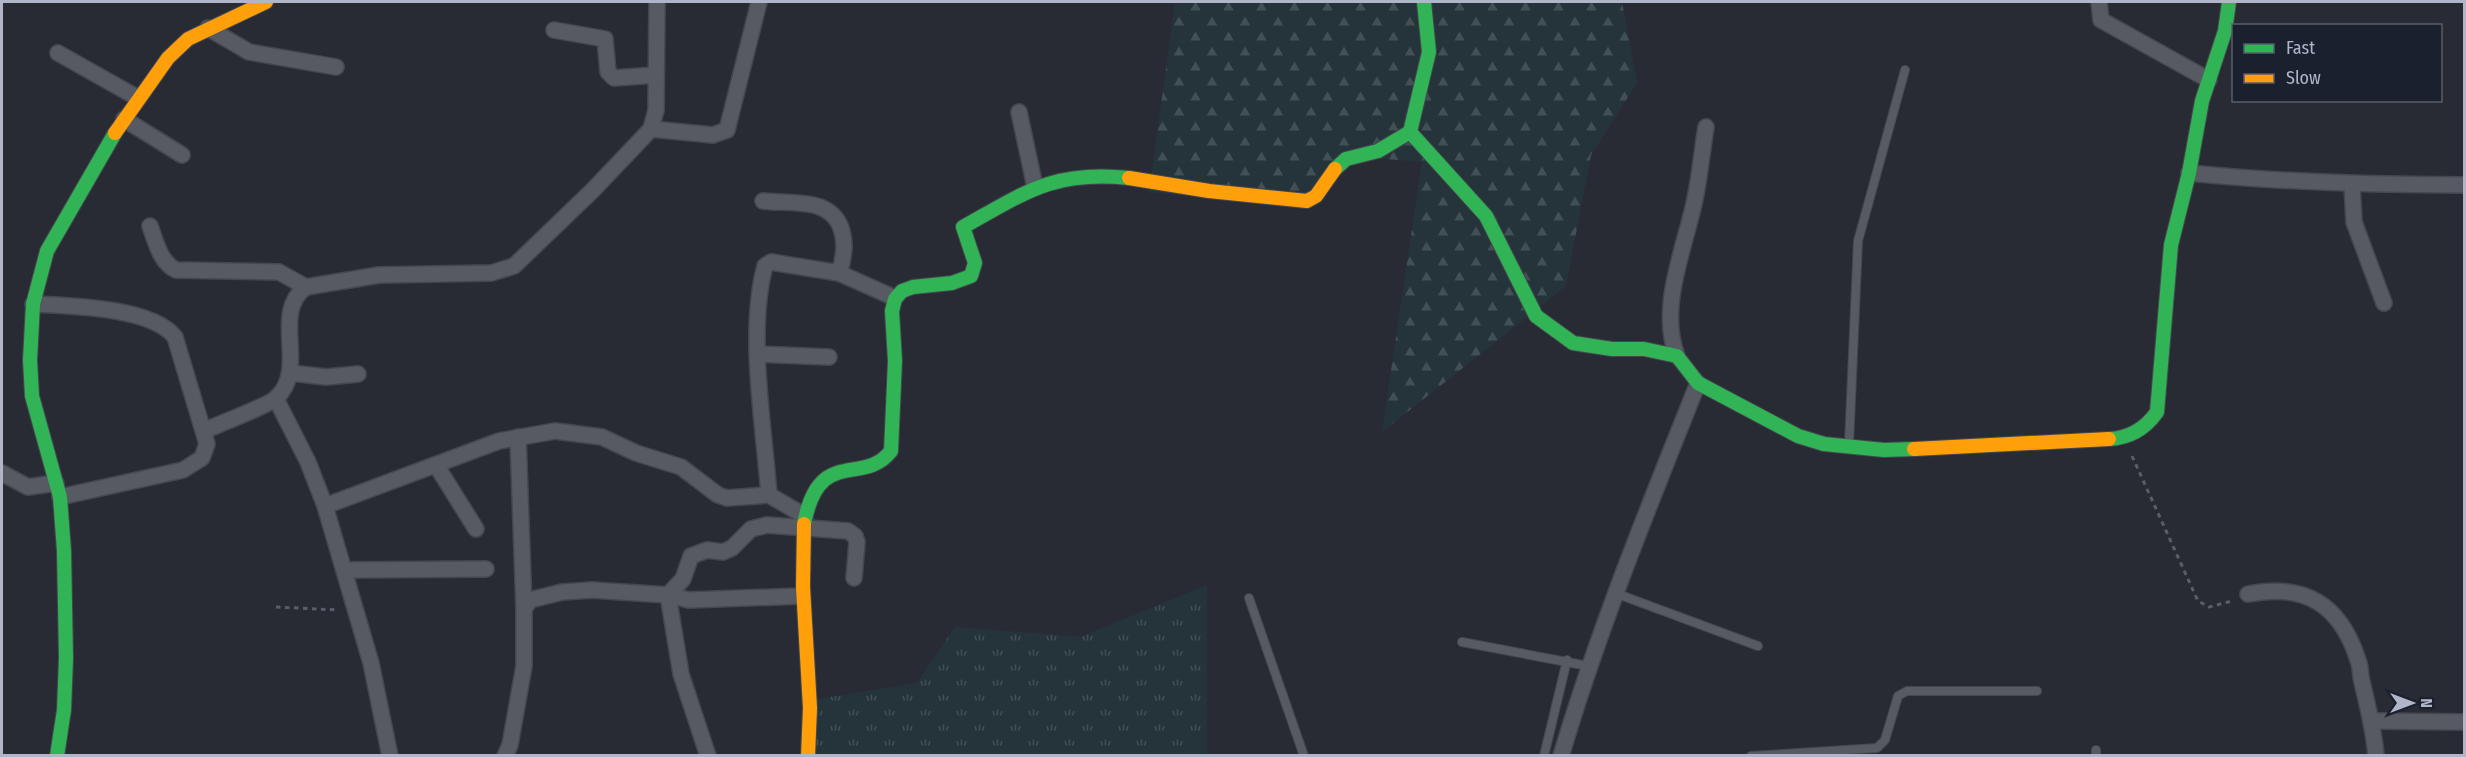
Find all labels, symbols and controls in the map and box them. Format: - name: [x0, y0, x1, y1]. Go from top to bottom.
- legend: [2232, 24, 2442, 102]
- text: Fast: [2286, 37, 2315, 59]
- text: Slow: [2286, 67, 2321, 89]
- north arrow: [2382, 673, 2442, 733]
- text: N: [2417, 698, 2436, 708]

